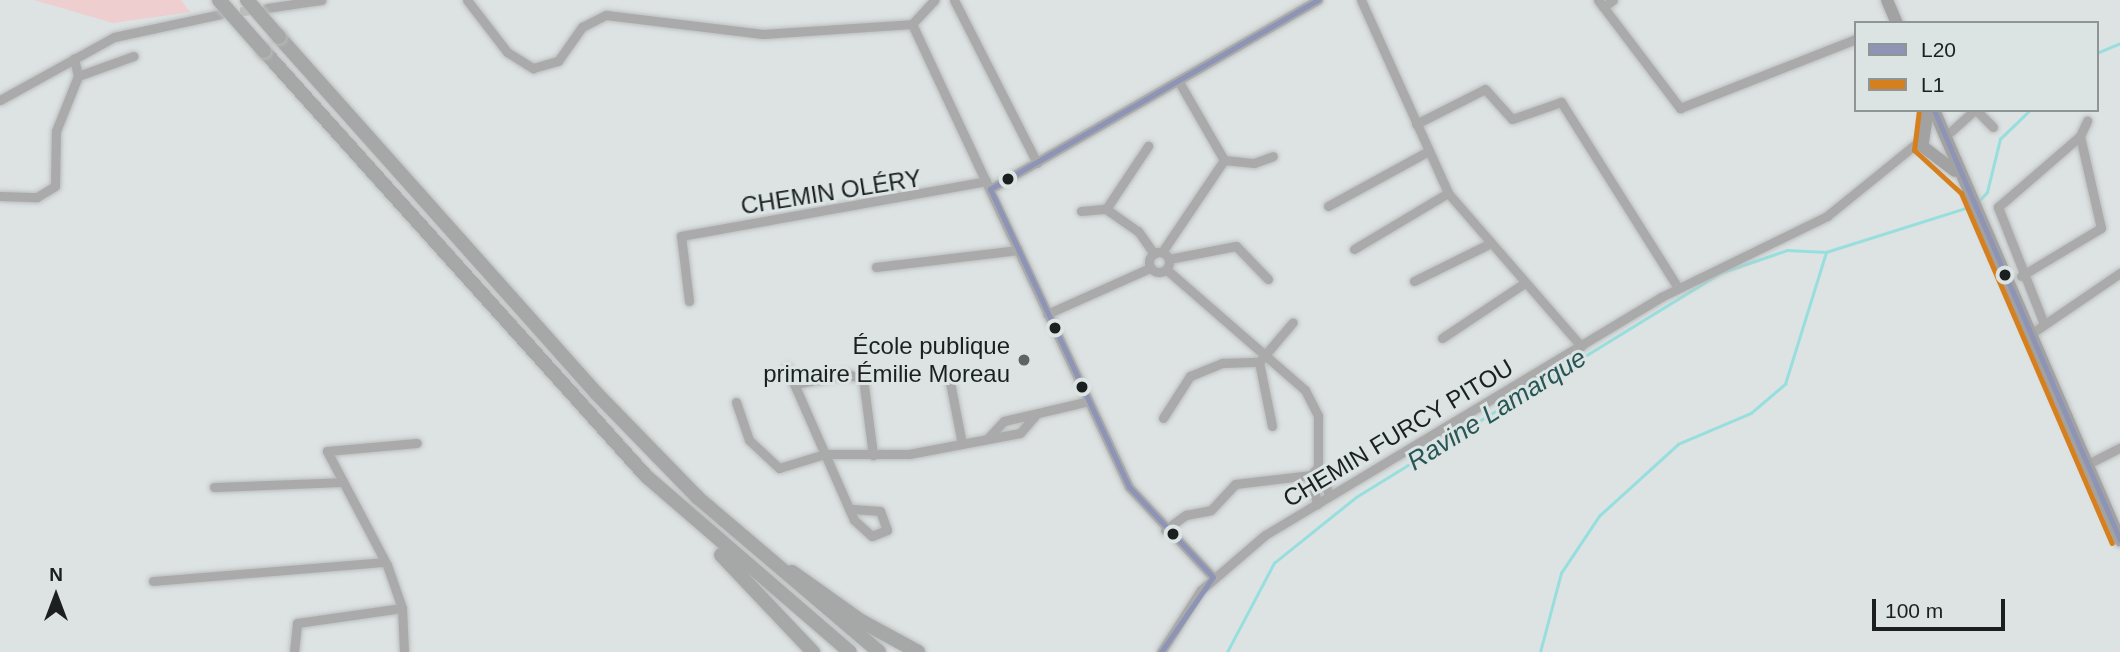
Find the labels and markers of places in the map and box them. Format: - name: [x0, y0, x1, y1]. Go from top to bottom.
- unlabelled marker: [1001, 172, 1015, 186]
- unlabelled marker: [1998, 268, 2012, 282]
- unlabelled marker: [1048, 321, 1062, 335]
- place label: École publique primaire Émilie Moreau: [763, 332, 1010, 388]
- marker: École publique primaire Émilie Moreau: [1016, 352, 1032, 368]
- unlabelled marker: [1075, 380, 1089, 394]
- unlabelled marker: [1166, 527, 1180, 541]

